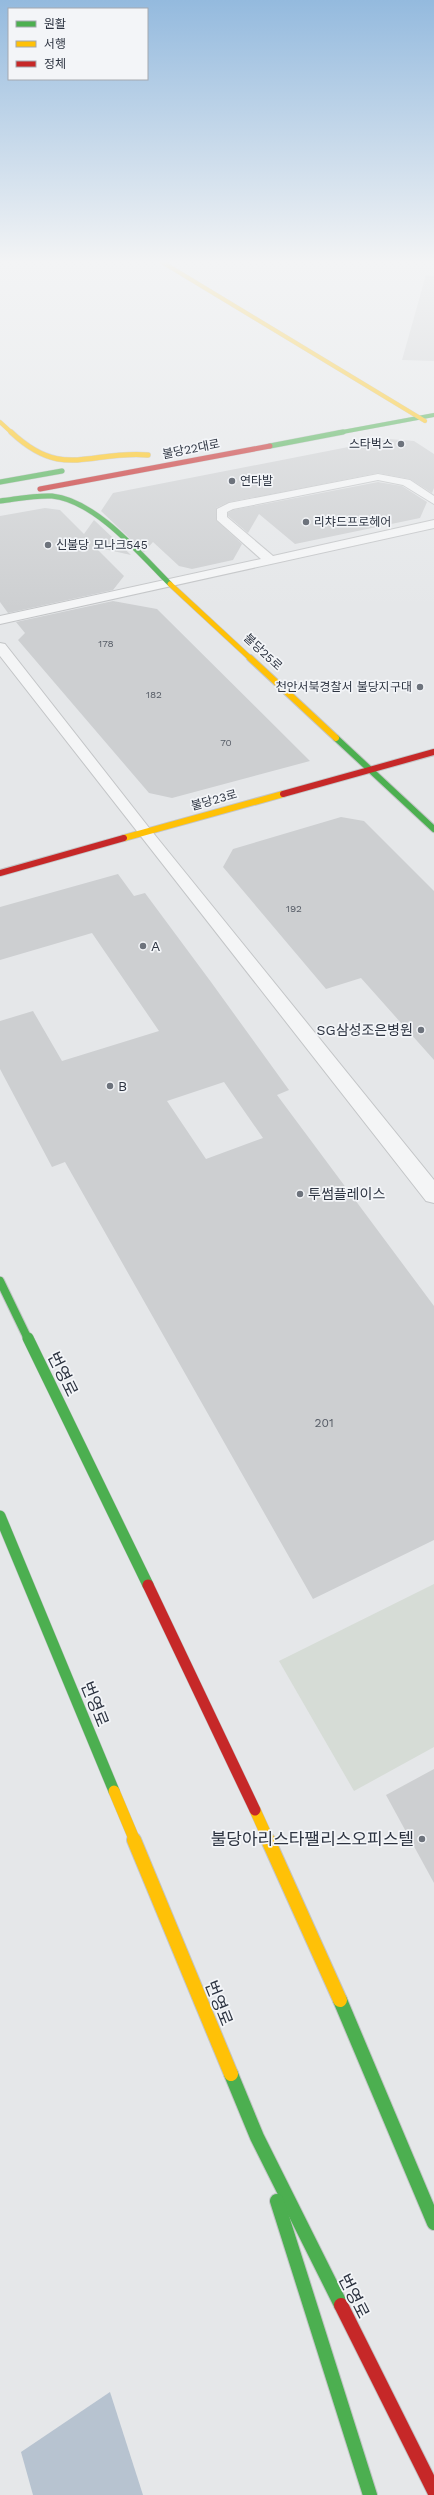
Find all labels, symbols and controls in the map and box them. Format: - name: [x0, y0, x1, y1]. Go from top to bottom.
- legend: [8, 8, 148, 80]
- text: 원활: [44, 17, 66, 31]
- text: 서행: [44, 37, 66, 51]
- text: 정체: [44, 57, 66, 71]
- street label: 불당22대로: [161, 437, 221, 461]
- place label: 스타벅스: [349, 437, 393, 451]
- marker: 스타벅스: [396, 439, 406, 449]
- place label: 연타발: [240, 474, 273, 488]
- marker: 연타발: [227, 476, 237, 486]
- place label: 리챠드프로헤어: [314, 515, 391, 529]
- marker: 리챠드프로헤어: [301, 517, 311, 527]
- place label: 신불당 모나크545: [56, 538, 148, 552]
- marker: 신불당 모나크545: [43, 540, 53, 550]
- street label: 불당25로: [241, 631, 285, 673]
- house number: 178: [98, 638, 114, 649]
- place label: 천안서북경찰서 불당지구대: [275, 680, 412, 694]
- marker: 천안서북경찰서 불당지구대: [415, 682, 425, 692]
- house number: 182: [146, 689, 162, 700]
- house number: 70: [220, 737, 232, 748]
- street label: 불당23로: [189, 787, 239, 813]
- house number: 192: [286, 903, 302, 914]
- place label: A: [151, 938, 160, 954]
- marker: A: [138, 941, 148, 951]
- place label: SG삼성조은병원: [317, 1022, 413, 1038]
- marker: SG삼성조은병원: [416, 1025, 426, 1035]
- place label: B: [118, 1078, 127, 1094]
- marker: B: [105, 1081, 115, 1091]
- place label: 투썸플레이스: [308, 1186, 385, 1202]
- marker: 투썸플레이스: [295, 1189, 305, 1199]
- street label: 번영로: [44, 1349, 82, 1399]
- house number: 201: [314, 1416, 334, 1430]
- street label: 번영로: [77, 1679, 113, 1729]
- place label: 불당아리스타팰리스오피스텔: [211, 1829, 414, 1849]
- marker: 불당아리스타팰리스오피스텔: [417, 1834, 427, 1844]
- street label: 번영로: [201, 1978, 237, 2028]
- street label: 번영로: [334, 2271, 374, 2321]

